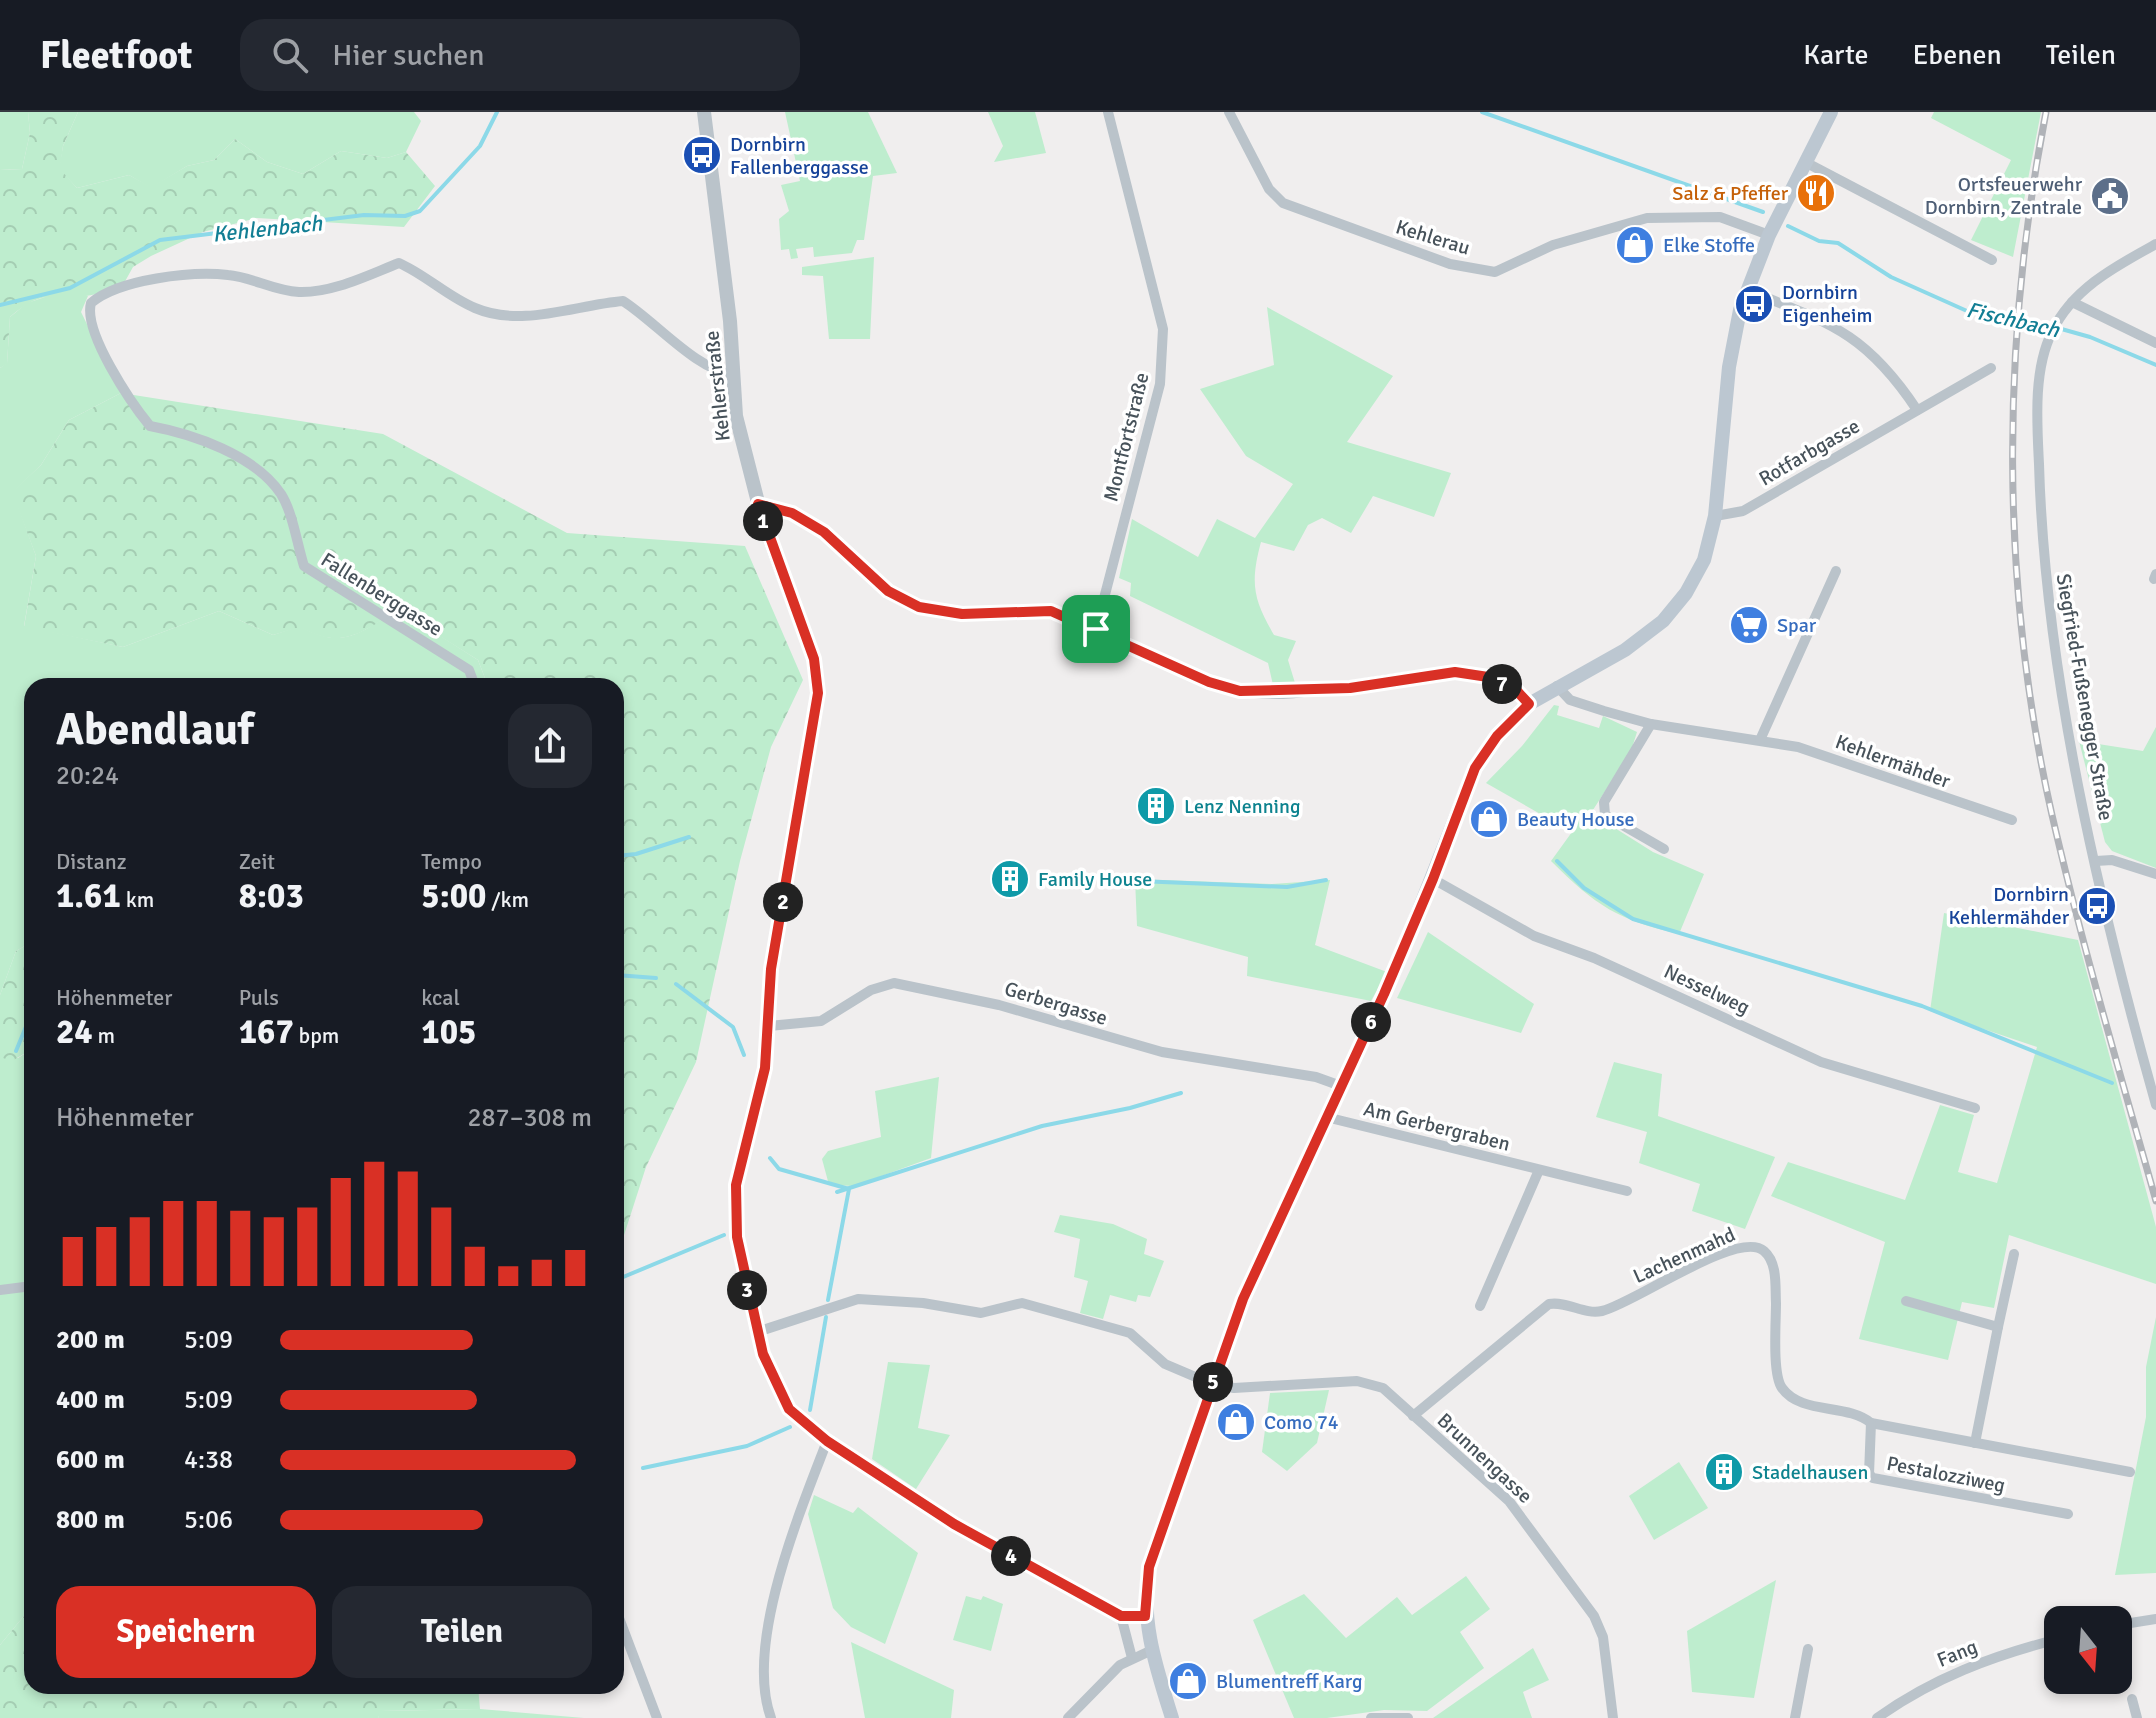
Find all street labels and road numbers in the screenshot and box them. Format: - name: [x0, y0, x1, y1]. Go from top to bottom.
- street label: Kehlerau: [1393, 214, 1473, 261]
- street label: Kehlerstraße: [699, 329, 736, 443]
- street label: Montfortstraße: [1098, 370, 1155, 504]
- street label: Rotfarbgasse: [1754, 414, 1864, 491]
- street label: Fallenberggasse: [316, 547, 447, 642]
- street label: Siegfried-Fußenegger Straße: [2050, 572, 2119, 822]
- street label: Kehlermähder: [1832, 729, 1954, 794]
- street label: Nesselweg: [1660, 959, 1754, 1020]
- street label: Gerbergasse: [1001, 976, 1110, 1031]
- street label: Am Gerbergraben: [1361, 1096, 1513, 1157]
- street label: Lachenmahd: [1629, 1222, 1739, 1289]
- street label: Brunnengasse: [1432, 1408, 1537, 1509]
- street label: Pestalozziweg: [1884, 1451, 2007, 1498]
- street label: Fang: [1933, 1634, 1981, 1673]

